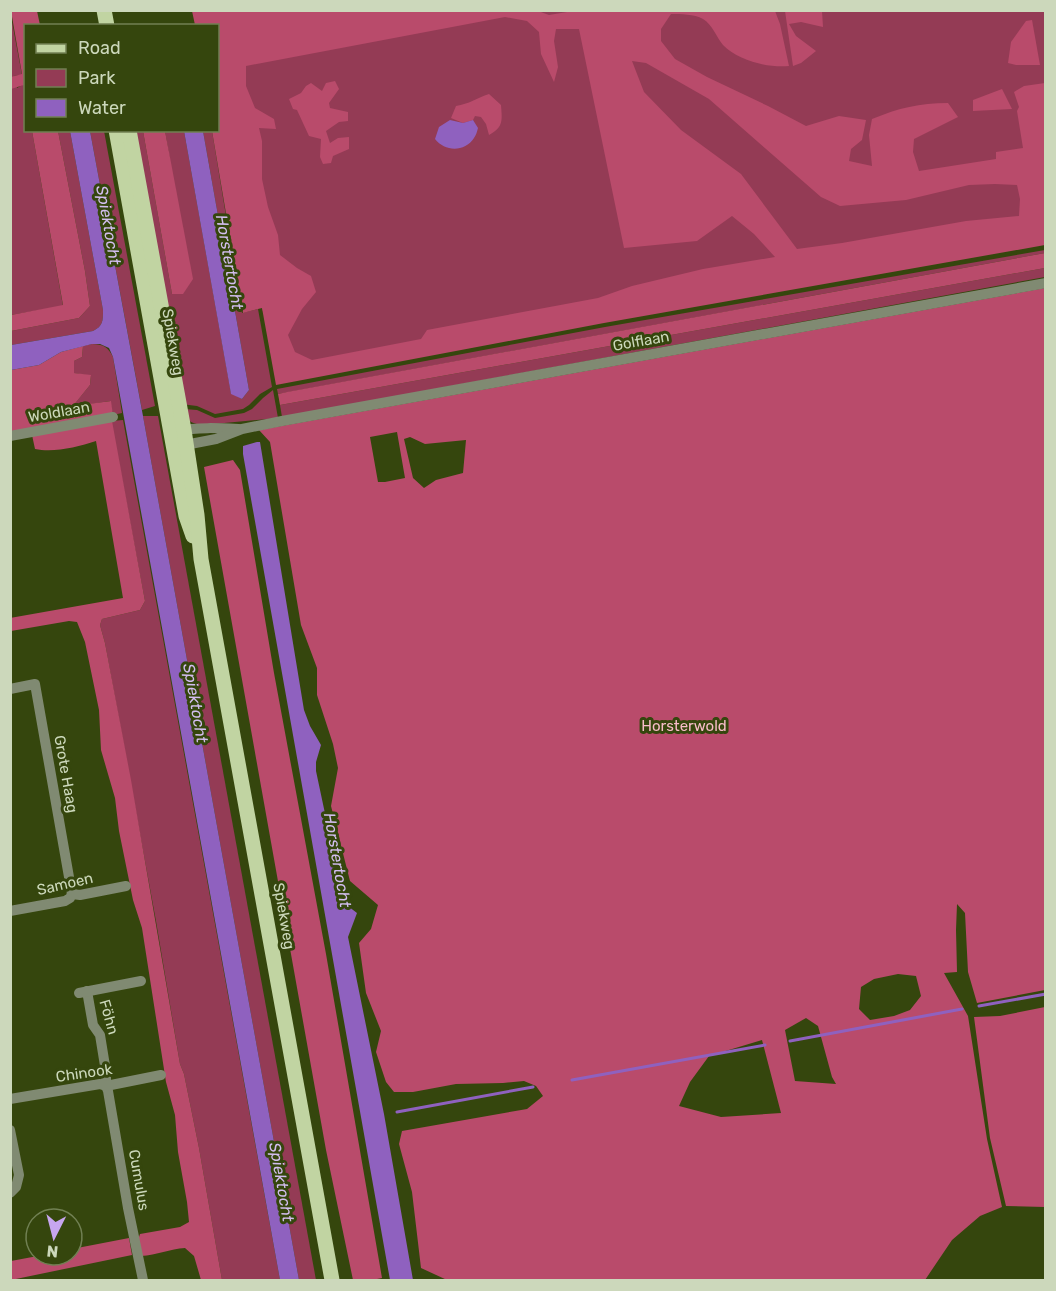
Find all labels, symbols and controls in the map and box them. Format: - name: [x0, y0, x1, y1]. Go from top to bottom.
- legend: [24, 24, 219, 132]
- text: Road: [78, 37, 121, 59]
- text: Park: [78, 67, 116, 89]
- text: Water: [78, 97, 126, 119]
- water label: Spiektocht: [92, 184, 125, 267]
- water label: Horstertocht: [212, 213, 247, 312]
- street label: Spiekweg: [158, 307, 188, 377]
- street label: Golflaan: [611, 327, 671, 355]
- street label: Woldlaan: [27, 398, 91, 426]
- water label: Spiektocht: [179, 662, 212, 745]
- park label: Horsterwold: [641, 717, 727, 735]
- street label: Grote Haag: [50, 734, 82, 814]
- water label: Horstertocht: [320, 811, 355, 910]
- street label: Samoen: [35, 869, 95, 899]
- street label: Spiekweg: [269, 881, 299, 951]
- street label: Föhn: [95, 997, 123, 1037]
- street label: Chinook: [55, 1060, 114, 1086]
- water label: Spiektocht: [265, 1141, 298, 1224]
- street label: Cumulus: [125, 1148, 153, 1212]
- north arrow: [24, 1207, 84, 1267]
- text: N: [46, 1241, 59, 1261]

